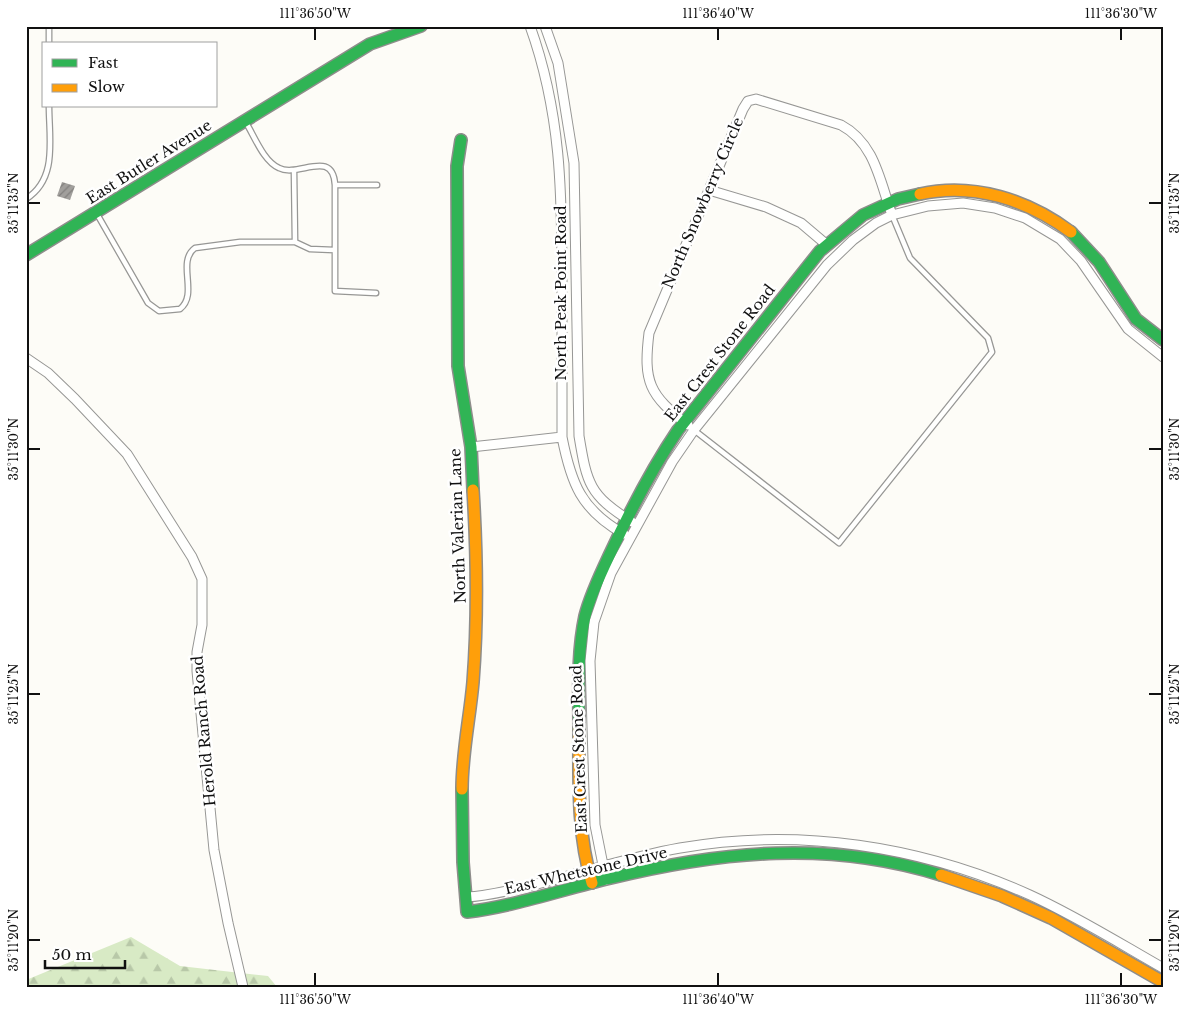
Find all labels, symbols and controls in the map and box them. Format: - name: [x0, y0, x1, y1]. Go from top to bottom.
- text: 111°36'50"W: [279, 6, 352, 21]
- text: 111°36'40"W: [682, 6, 755, 21]
- text: 111°36'30"W: [1085, 6, 1158, 21]
- legend: [42, 42, 218, 108]
- text: Fast: [88, 53, 119, 72]
- text: Slow: [88, 77, 125, 96]
- street label: North Snowberry Circle: [658, 114, 747, 291]
- street label: East Butler Avenue: [83, 115, 215, 208]
- text: 35°11'35"N: [6, 172, 21, 234]
- text: 35°11'35"N: [1167, 172, 1182, 234]
- street label: North Peak Point Road: [551, 205, 570, 381]
- street label: East Crest Stone Road: [660, 280, 779, 425]
- text: 35°11'30"N: [6, 417, 21, 480]
- text: 35°11'30"N: [1167, 417, 1182, 480]
- street label: North Valerian Lane: [445, 448, 470, 604]
- street label: Herold Ranch Road: [187, 655, 220, 807]
- text: 35°11'25"N: [6, 663, 21, 725]
- text: 35°11'25"N: [1167, 663, 1182, 725]
- street label: East Crest Stone Road: [566, 664, 591, 834]
- street label: East Whetstone Drive: [503, 843, 669, 898]
- text: 35°11'20"N: [6, 908, 21, 971]
- text: 35°11'20"N: [1167, 908, 1182, 971]
- scale bar: [45, 938, 125, 970]
- text: 50 m: [52, 945, 92, 964]
- text: 111°36'50"W: [279, 992, 352, 1007]
- text: 111°36'40"W: [682, 992, 755, 1007]
- text: 111°36'30"W: [1085, 992, 1158, 1007]

